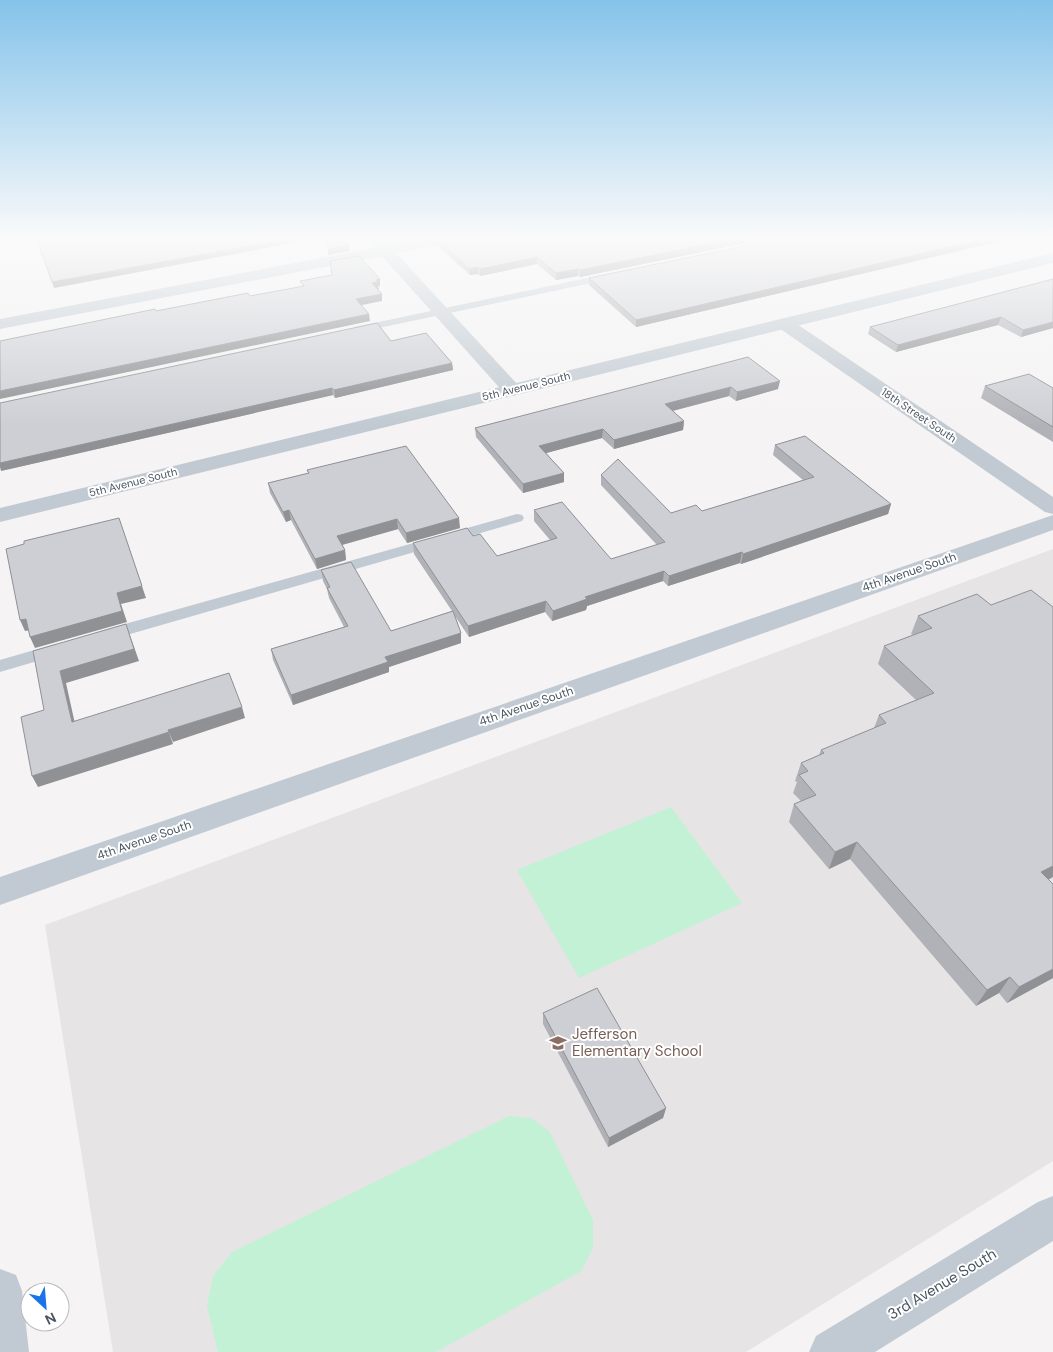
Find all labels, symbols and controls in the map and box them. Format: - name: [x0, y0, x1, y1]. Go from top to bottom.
- street label: 5th Avenue South: [480, 368, 572, 404]
- street label: 18th Street South: [879, 385, 959, 445]
- street label: 5th Avenue South: [87, 464, 179, 500]
- street label: 4th Avenue South: [860, 548, 958, 596]
- street label: 4th Avenue South: [477, 682, 575, 730]
- street label: 4th Avenue South: [95, 816, 193, 864]
- place label: Jefferson Elementary School: [572, 1024, 702, 1061]
- school or university icon: Jefferson Elementary School: [548, 1033, 568, 1053]
- street label: 3rd Avenue South: [884, 1244, 1000, 1324]
- north arrow: [20, 1282, 70, 1332]
- text: N: [42, 1308, 59, 1329]

